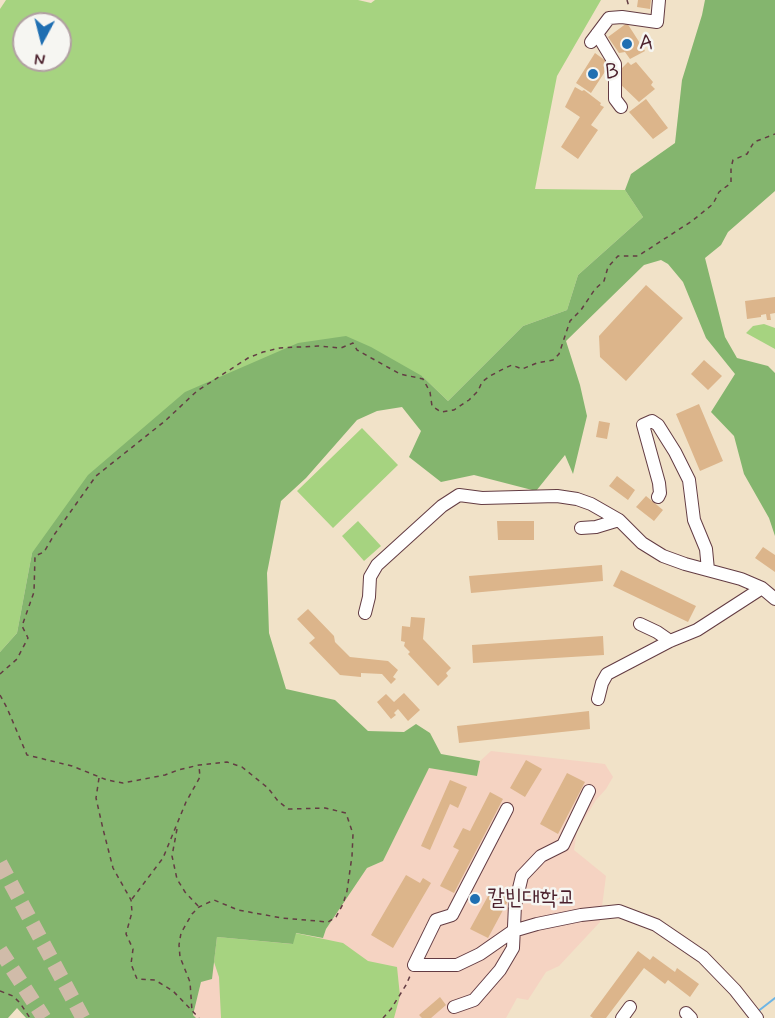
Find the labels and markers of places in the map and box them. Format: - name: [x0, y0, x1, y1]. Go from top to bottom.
- place label: A: [639, 31, 653, 57]
- marker: A: [620, 37, 634, 51]
- place label: B: [605, 61, 619, 87]
- marker: B: [586, 67, 600, 81]
- place label: 칼빈대학교: [487, 886, 576, 912]
- marker: 칼빈대학교: [468, 892, 482, 906]

